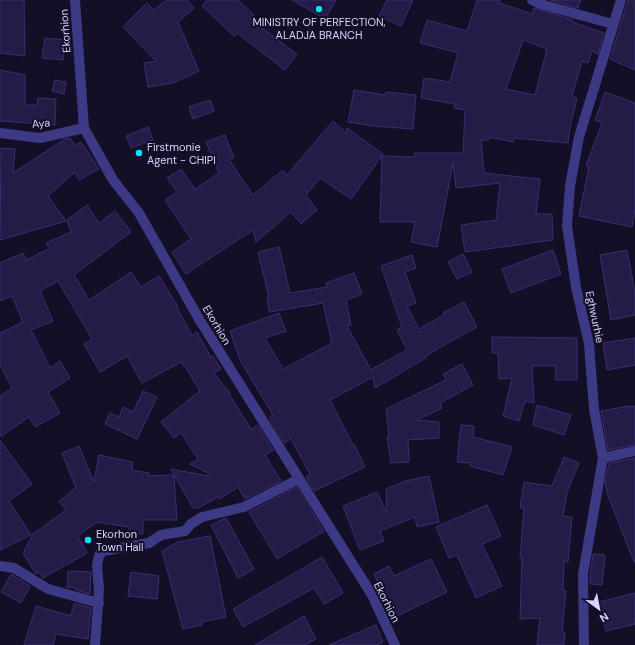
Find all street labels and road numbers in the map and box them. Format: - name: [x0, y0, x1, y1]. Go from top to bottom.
- street label: Ekorhion: [56, 9, 74, 53]
- street label: Aya: [31, 115, 51, 131]
- street label: Eghwurhie: [583, 290, 607, 344]
- street label: Ekorhion: [200, 303, 234, 347]
- street label: Ekorhion: [371, 579, 403, 625]

